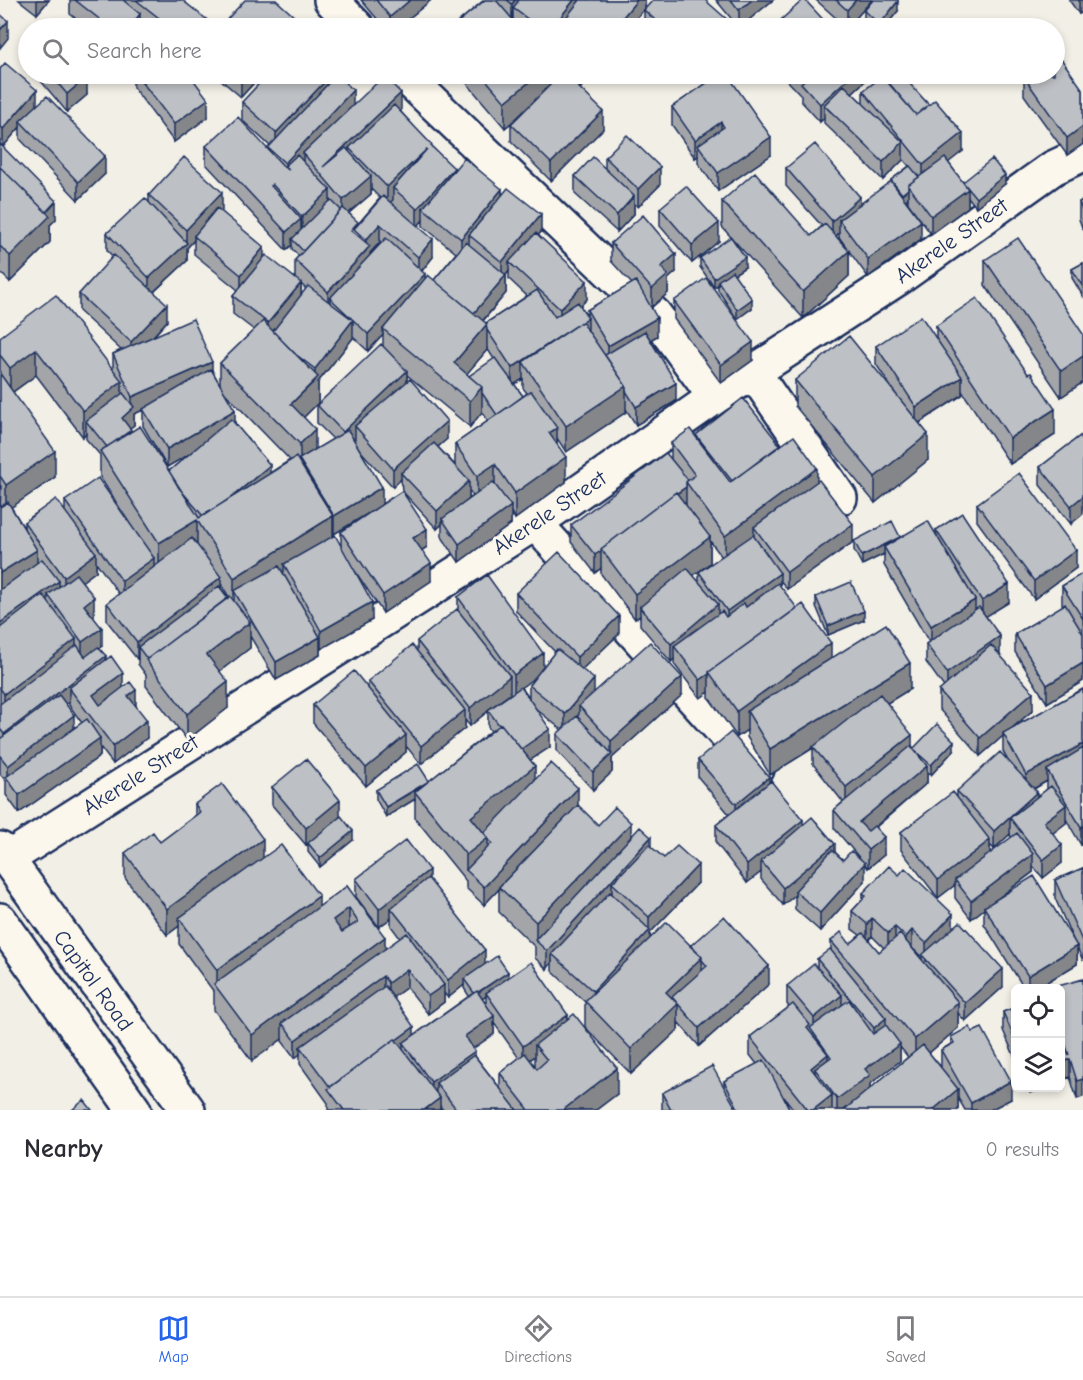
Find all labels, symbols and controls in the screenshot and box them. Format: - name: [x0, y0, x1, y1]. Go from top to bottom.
- search box: [18, 18, 1065, 84]
- icon: search: [39, 35, 72, 68]
- text: Search here: [87, 38, 202, 64]
- street label: Akerele Street: [890, 192, 1014, 289]
- street label: Akerele Street: [488, 465, 612, 560]
- street label: Akerele Street: [78, 729, 204, 821]
- street label: Capitol Road: [48, 925, 139, 1036]
- map controls: [1011, 984, 1065, 1092]
- button: locate: [1011, 984, 1065, 1038]
- button: layers: [1011, 1038, 1065, 1092]
- text: Nearby: [24, 1134, 103, 1164]
- text: 0 results: [986, 1138, 1059, 1161]
- tab: Map: [157, 1312, 190, 1366]
- tab: Directions: [504, 1312, 572, 1366]
- tab: Saved: [886, 1312, 926, 1366]

